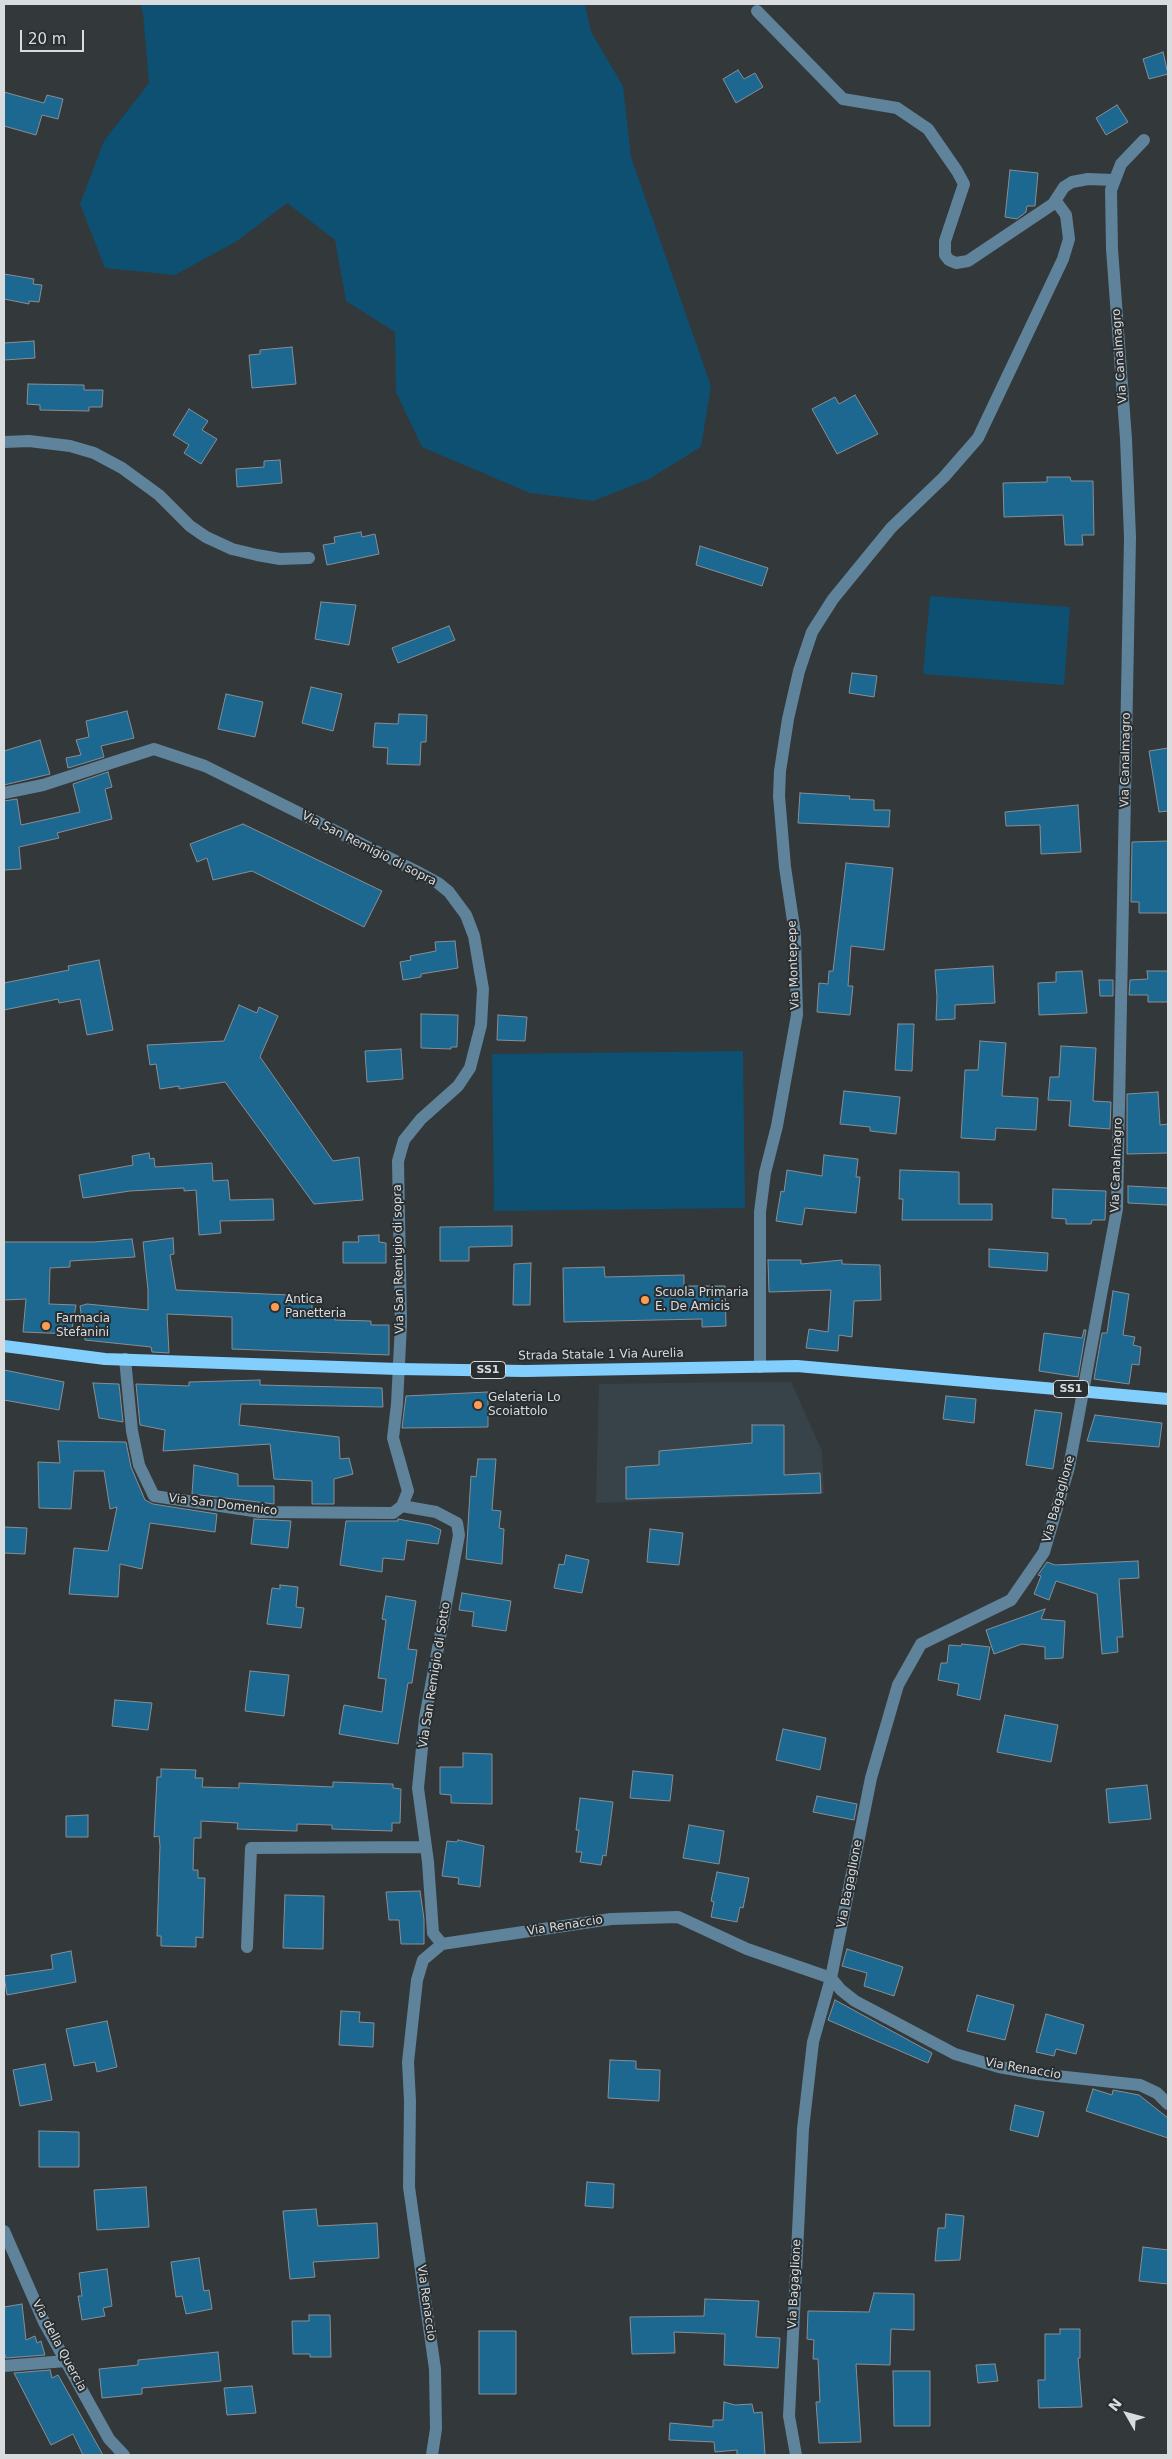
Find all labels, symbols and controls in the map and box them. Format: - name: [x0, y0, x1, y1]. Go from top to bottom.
- scale bar: [22, 20, 86, 52]
- text: 20 m: [28, 30, 66, 48]
- street label: Via Canalmagro: [1109, 308, 1131, 404]
- street label: Via Canalmagro: [1118, 712, 1134, 808]
- street label: Via San Remigio di sopra: [299, 809, 439, 889]
- street label: Via Montepepe: [785, 920, 803, 1010]
- street label: Via Canalmagro: [1108, 1117, 1126, 1213]
- street label: Via San Remigio di sopra: [390, 1184, 408, 1334]
- place label: Scuola Primaria E. De Amicis: [655, 1286, 749, 1314]
- place label: Antica Panetteria: [285, 1293, 346, 1321]
- marker: Scuola Primaria E. De Amicis: [639, 1294, 651, 1306]
- marker: Antica Panetteria: [269, 1301, 281, 1313]
- place label: Farmacia Stefanini: [56, 1312, 110, 1340]
- marker: Farmacia Stefanini: [40, 1320, 52, 1332]
- street label: Strada Statale 1 Via Aurelia: [518, 1346, 684, 1364]
- road number: SS1: [470, 1362, 506, 1378]
- road number: SS1: [1054, 1380, 1088, 1398]
- place label: Gelateria Lo Scoiattolo: [488, 1391, 561, 1419]
- marker: Gelateria Lo Scoiattolo: [472, 1399, 484, 1411]
- street label: Via Bagaglione: [1040, 1454, 1078, 1544]
- street label: Via San Domenico: [168, 1491, 278, 1519]
- street label: Via San Remigio di Sotto: [416, 1601, 454, 1749]
- street label: Via Bagaglione: [834, 1839, 866, 1929]
- street label: Via Renaccio: [526, 1913, 604, 1939]
- street label: Via Renaccio: [984, 2055, 1062, 2083]
- street label: Via Bagaglione: [785, 2239, 805, 2329]
- street label: Via Renaccio: [414, 2264, 438, 2342]
- street label: Via della Quercia: [29, 2298, 89, 2394]
- north arrow: [1102, 2389, 1152, 2439]
- text: N: [1105, 2395, 1125, 2414]

